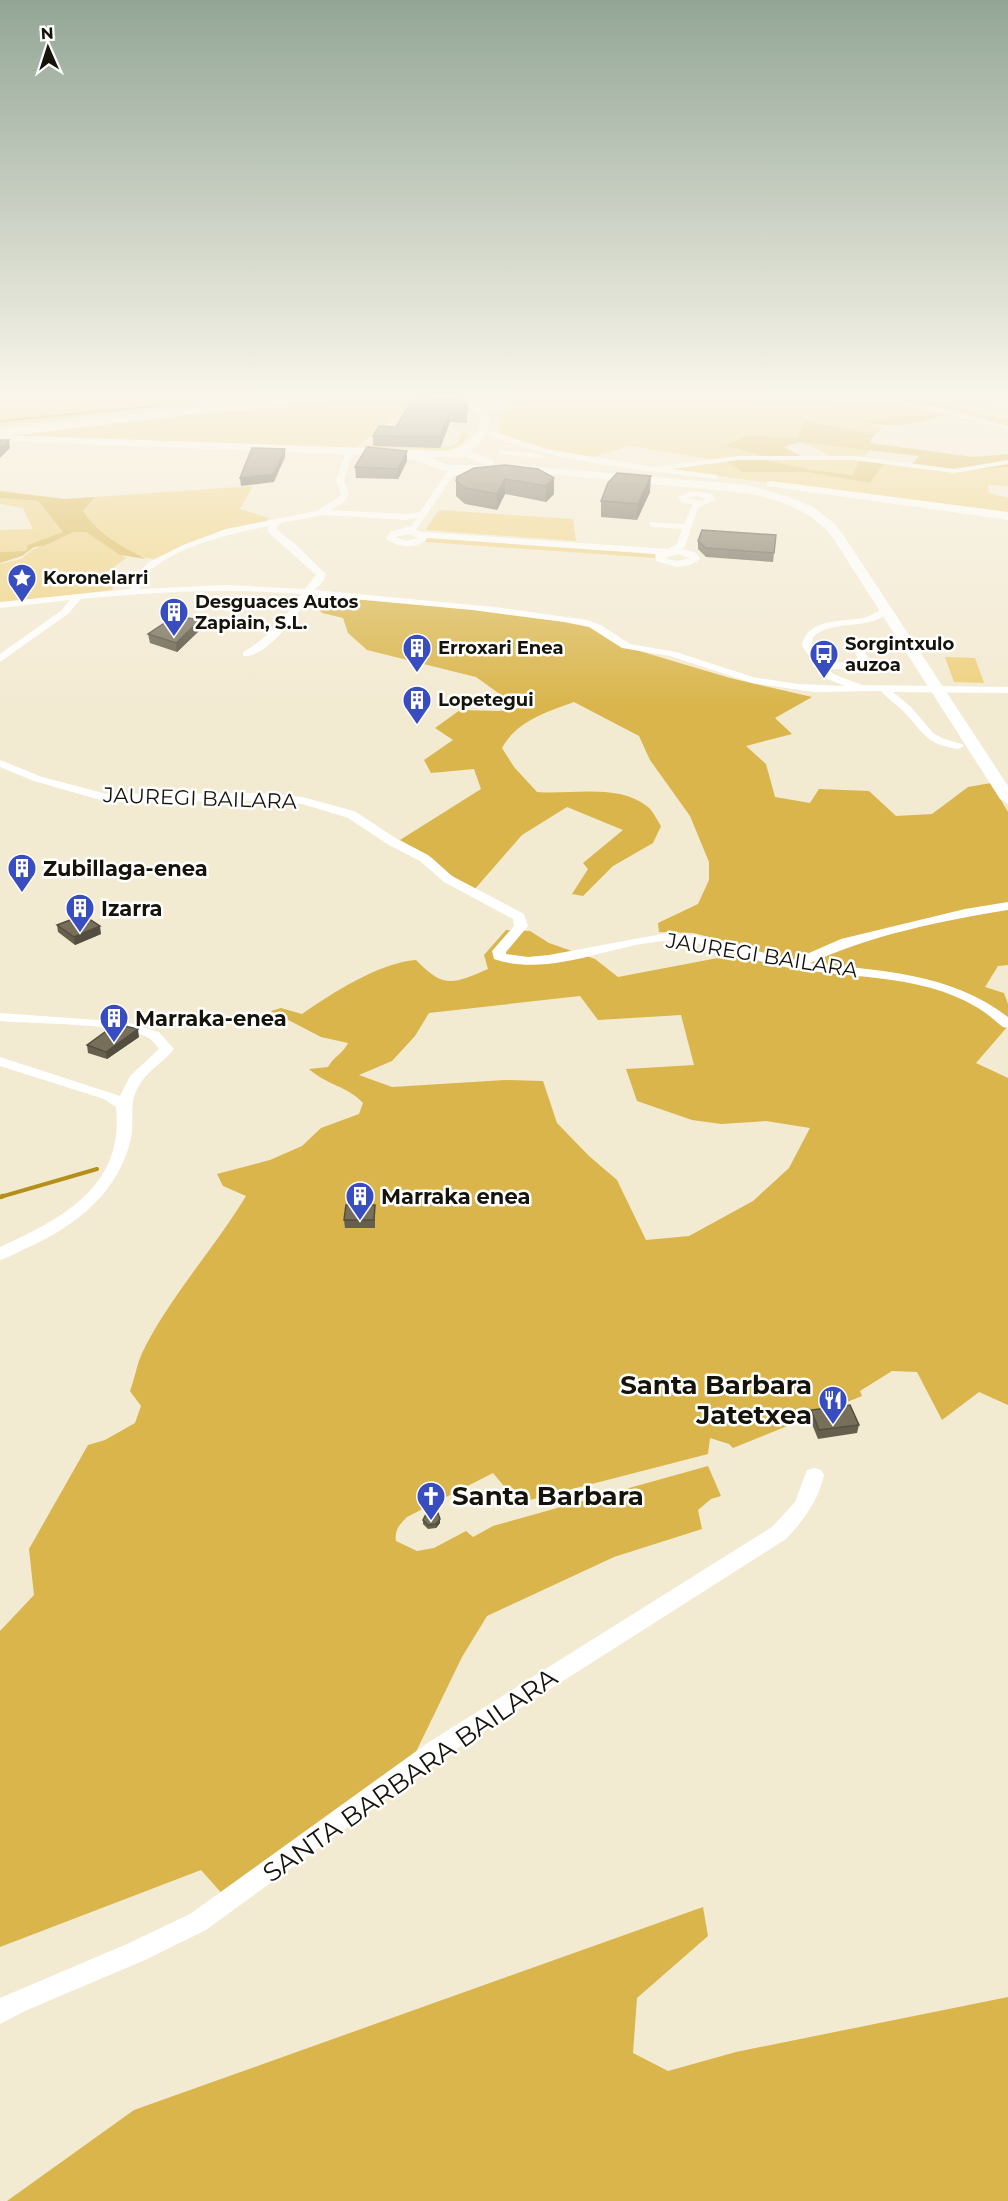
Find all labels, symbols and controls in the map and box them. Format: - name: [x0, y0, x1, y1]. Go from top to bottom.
- north arrow: [18, 18, 78, 78]
- text: N: [40, 24, 54, 43]
- place icon: Koronelarri: [6, 562, 38, 604]
- place label: Koronelarri: [43, 567, 148, 589]
- place label: Desguaces Autos Zapiain, S.L.: [195, 591, 359, 634]
- building icon: Desguaces Autos Zapiain, S.L.: [158, 596, 190, 638]
- building icon: Erroxari Enea: [401, 632, 433, 674]
- place label: Sorgintxulo auzoa: [845, 633, 954, 676]
- place label: Erroxari Enea: [438, 637, 564, 659]
- bus stop icon: Sorgintxulo auzoa: [808, 638, 840, 680]
- building icon: Lopetegui: [401, 684, 433, 726]
- place label: Lopetegui: [438, 689, 534, 711]
- street label: JAUREGI BAILARA: [102, 782, 298, 814]
- building icon: Zubillaga-enea: [6, 852, 38, 894]
- place label: Zubillaga-enea: [43, 856, 208, 881]
- building icon: Izarra: [64, 892, 96, 934]
- place label: Izarra: [101, 896, 162, 921]
- street label: JAUREGI BAILARA: [663, 927, 861, 983]
- building icon: Marraka-enea: [98, 1002, 130, 1044]
- place label: Marraka-enea: [135, 1006, 287, 1031]
- building icon: Marraka enea: [344, 1180, 376, 1222]
- place label: Marraka enea: [381, 1184, 530, 1209]
- place label: Santa Barbara Jatetxea: [620, 1369, 812, 1431]
- restaurant icon: Santa Barbara Jatetxea: [817, 1384, 849, 1426]
- church icon: Santa Barbara: [415, 1480, 447, 1522]
- place label: Santa Barbara: [452, 1480, 644, 1512]
- street label: SANTA BARBARA BAILARA: [257, 1661, 564, 1889]

